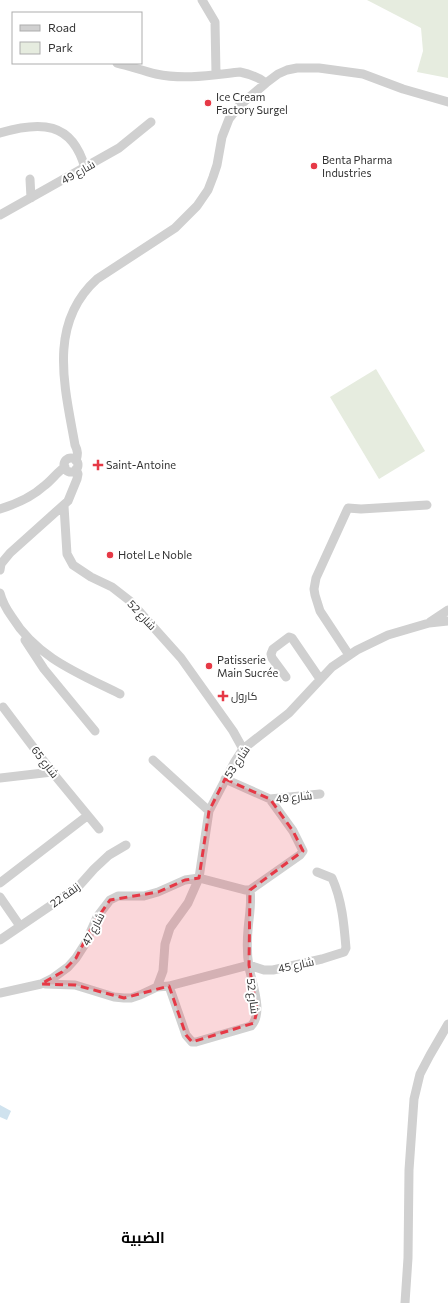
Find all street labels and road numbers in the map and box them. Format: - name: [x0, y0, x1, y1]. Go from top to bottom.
- street label: شارع 49: [59, 157, 98, 188]
- street label: شارع 52: [124, 597, 159, 634]
- street label: شارع 65: [27, 743, 62, 781]
- street label: شارع 53: [221, 743, 254, 781]
- street label: شارع 49: [275, 788, 313, 807]
- street label: زنقة 22: [47, 879, 83, 911]
- street label: شارع 47: [78, 910, 108, 948]
- street label: شارع 45: [277, 954, 315, 977]
- street label: شارع 52: [243, 977, 262, 1015]

